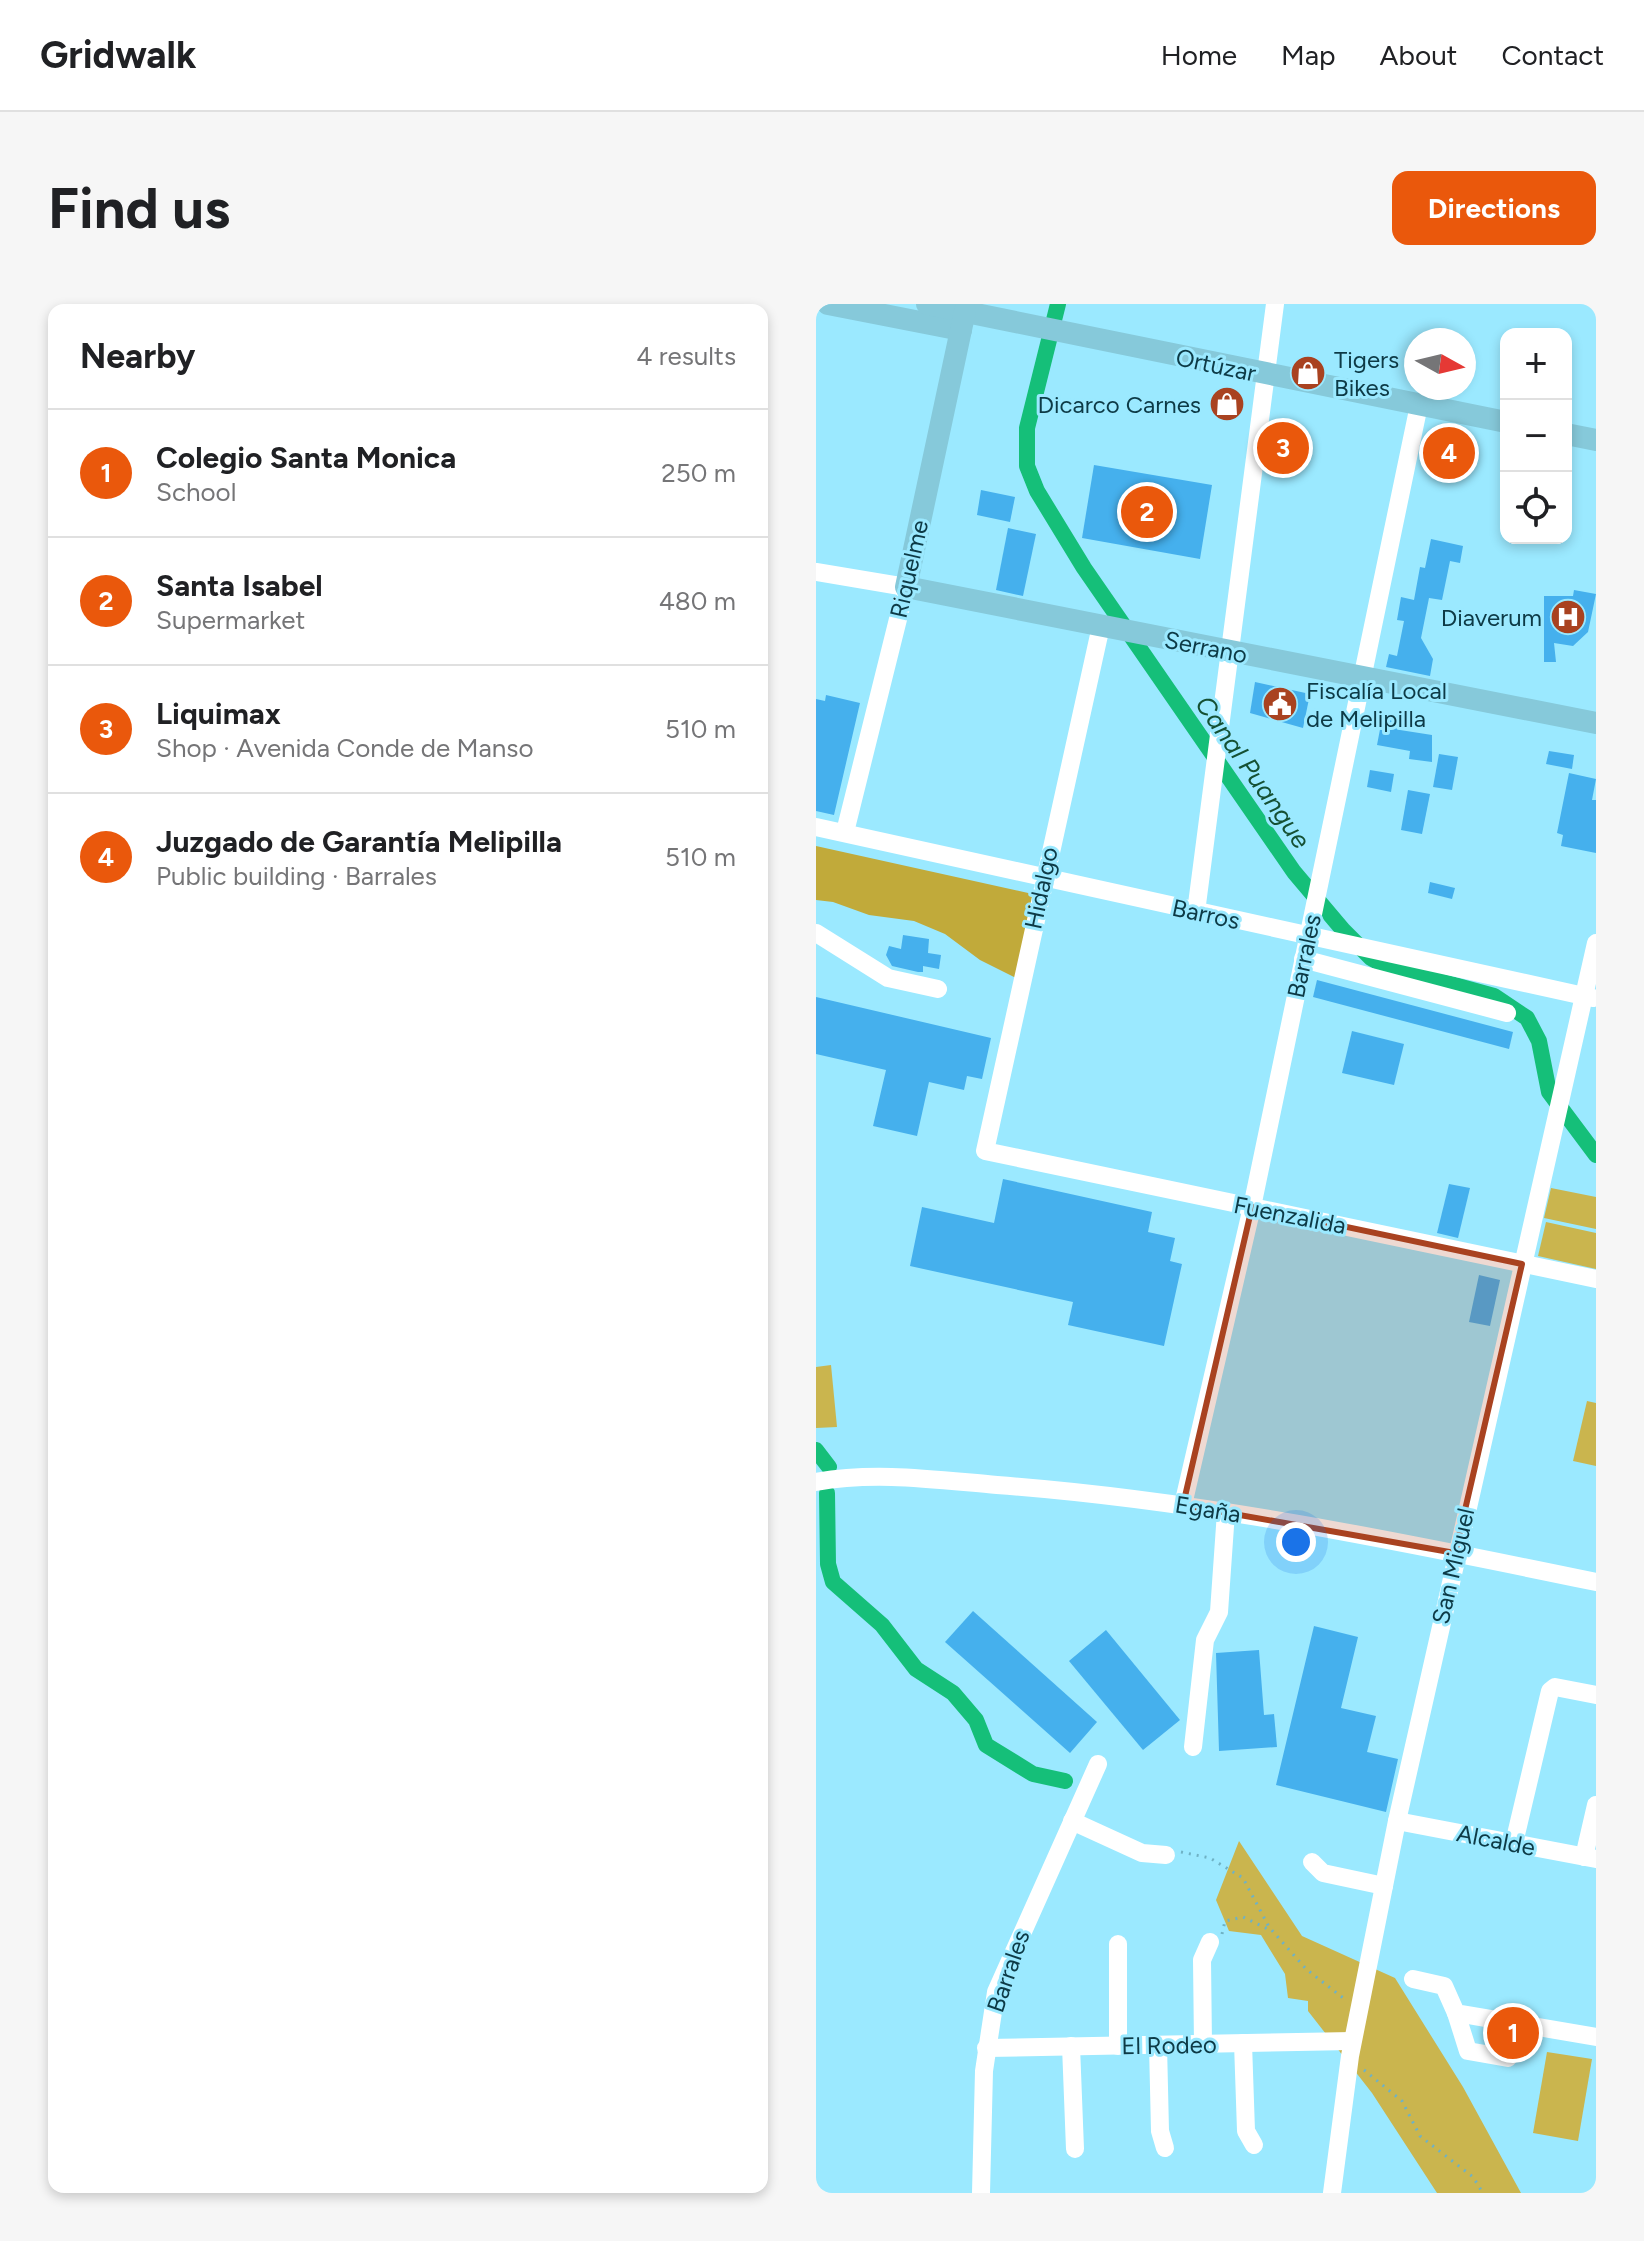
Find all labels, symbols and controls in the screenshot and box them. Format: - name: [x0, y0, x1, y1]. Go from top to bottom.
- text: Gridwalk: [40, 32, 196, 78]
- text: Home: [1161, 38, 1237, 72]
- text: Map: [1281, 38, 1336, 72]
- text: About: [1380, 38, 1457, 72]
- text: Contact: [1501, 38, 1604, 72]
- button: Directions: [1392, 171, 1596, 245]
- text: Find us: [48, 175, 230, 242]
- north arrow: [1404, 328, 1476, 400]
- map controls: [1500, 328, 1572, 544]
- button: +: [1500, 328, 1572, 400]
- text: Nearby: [80, 336, 195, 377]
- text: 4 results: [636, 340, 736, 372]
- street label: Ortúzar: [1173, 342, 1259, 388]
- place label: Tigers Bikes: [1334, 345, 1399, 402]
- shop icon: Tigers Bikes: [1289, 354, 1327, 392]
- shop icon: Dicarco Carnes: [1208, 385, 1246, 423]
- place label: Dicarco Carnes: [1037, 390, 1201, 419]
- button: −: [1500, 400, 1572, 472]
- pin: 3: [1257, 418, 1309, 478]
- pin: 4: [1423, 423, 1475, 483]
- text: Colegio Santa Monica: [156, 439, 456, 476]
- text: 1: [101, 457, 111, 489]
- text: 250 m: [661, 457, 736, 489]
- button: locate: [1500, 472, 1572, 544]
- text: School: [156, 476, 236, 508]
- pin: 2: [1121, 482, 1173, 542]
- street label: Riquelme: [884, 517, 934, 621]
- text: Santa Isabel: [156, 567, 323, 604]
- text: 2: [98, 585, 114, 617]
- text: 480 m: [659, 585, 736, 617]
- hospital icon: Diaverum: [1549, 598, 1587, 636]
- place label: Diaverum: [1441, 603, 1542, 632]
- text: Supermarket: [156, 604, 305, 636]
- street label: Serrano: [1162, 625, 1250, 669]
- place label: Fiscalía Local de Melipilla: [1306, 676, 1447, 733]
- public building icon: Fiscalía Local de Melipilla: [1261, 685, 1299, 723]
- water label: Canal Puangue: [1189, 689, 1317, 855]
- text: Liquimax: [156, 695, 281, 732]
- text: 3: [99, 713, 113, 745]
- text: 510 m: [665, 713, 736, 745]
- text: Shop · Avenida Conde de Manso: [156, 732, 534, 764]
- text: Juzgado de Garantía Melipilla: [156, 823, 562, 860]
- text: 4: [98, 841, 114, 873]
- text: 510 m: [665, 841, 736, 873]
- street label: Hidalgo: [1018, 844, 1064, 932]
- text: Public building · Barrales: [156, 860, 437, 892]
- street label: Barros: [1170, 893, 1242, 935]
- street label: Barrales: [1281, 911, 1327, 1001]
- street label: Fuenzalida: [1231, 1190, 1349, 1240]
- street label: Egaña: [1173, 1490, 1243, 1528]
- street label: San Miguel: [1426, 1505, 1480, 1627]
- your location: [1276, 1522, 1316, 1562]
- street label: Alcalde: [1454, 1818, 1538, 1862]
- street label: Barrales: [980, 1926, 1036, 2016]
- pin: 1: [1487, 2003, 1539, 2063]
- street label: El Rodeo: [1121, 2030, 1217, 2060]

